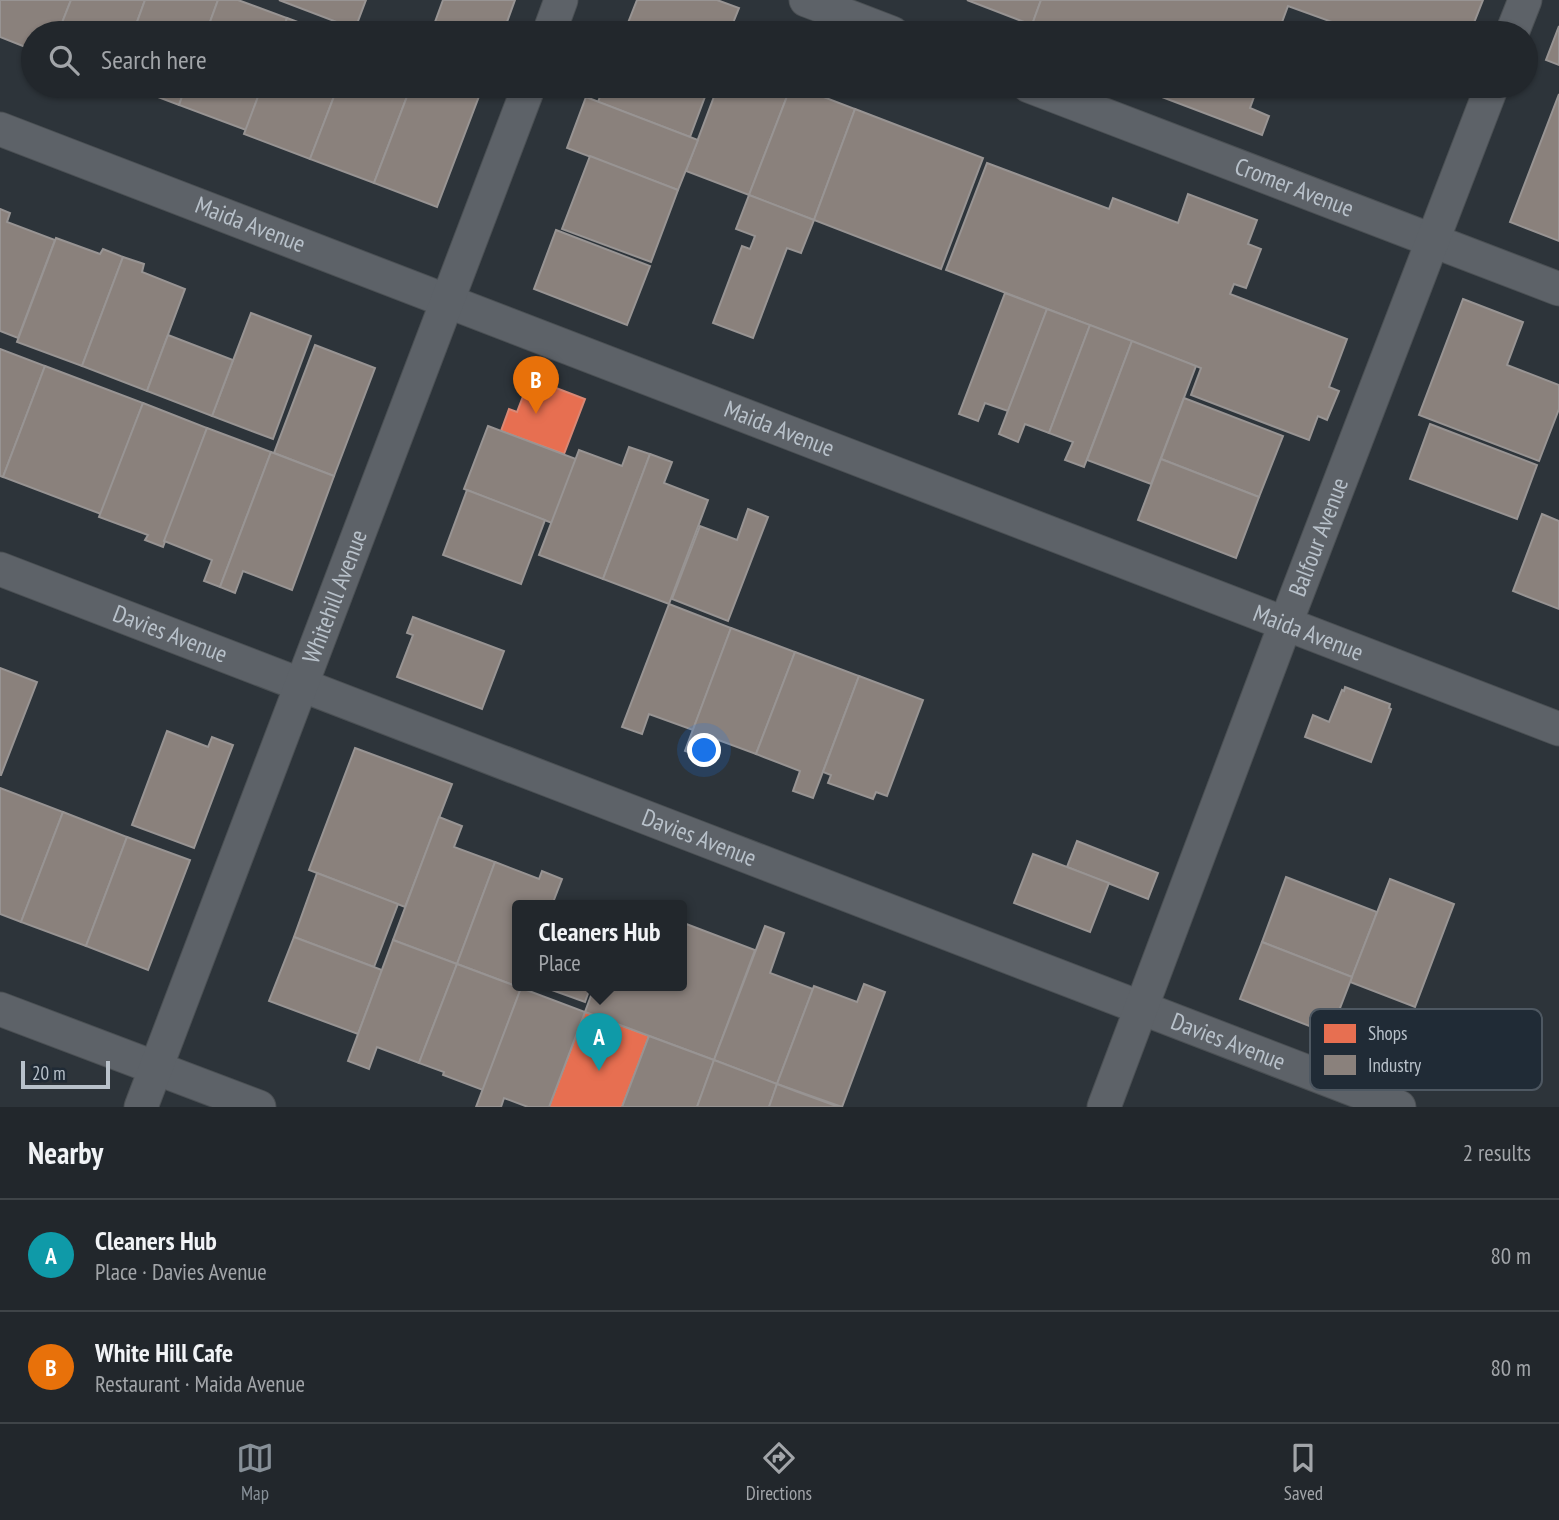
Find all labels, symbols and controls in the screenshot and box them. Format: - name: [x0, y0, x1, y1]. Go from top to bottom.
- search box: [21, 21, 1538, 98]
- icon: search: [45, 41, 83, 79]
- text: Search here: [101, 43, 207, 76]
- street label: Cromer Avenue: [1231, 150, 1358, 224]
- street label: Maida Avenue: [191, 189, 310, 259]
- pin: B: [513, 356, 559, 414]
- street label: Maida Avenue: [720, 393, 839, 464]
- street label: Balfour Avenue: [1281, 473, 1355, 601]
- street label: Whitehill Avenue: [295, 525, 374, 668]
- street label: Maida Avenue: [1249, 597, 1368, 668]
- street label: Davies Avenue: [109, 598, 232, 669]
- your location: [687, 733, 721, 767]
- street label: Davies Avenue: [638, 801, 761, 873]
- popup: [512, 900, 687, 991]
- text: Cleaners Hub: [539, 915, 660, 948]
- text: Place: [539, 948, 581, 977]
- street label: Davies Avenue: [1167, 1005, 1290, 1077]
- legend: [1310, 1009, 1542, 1090]
- pin: A: [576, 1013, 622, 1071]
- text: Shops: [1368, 1021, 1407, 1045]
- text: Industry: [1368, 1053, 1422, 1077]
- scale bar: [21, 1058, 110, 1090]
- text: 20 m: [32, 1061, 66, 1085]
- text: Nearby: [28, 1133, 103, 1172]
- text: 2 results: [1463, 1138, 1531, 1167]
- text: Cleaners Hub: [95, 1224, 217, 1257]
- text: A: [45, 1241, 57, 1270]
- text: 80 m: [1490, 1241, 1531, 1270]
- text: Place · Davies Avenue: [95, 1257, 267, 1286]
- text: White Hill Cafe: [95, 1336, 233, 1369]
- text: B: [45, 1353, 57, 1382]
- text: 80 m: [1490, 1353, 1531, 1382]
- text: Restaurant · Maida Avenue: [95, 1369, 305, 1398]
- tab: Map: [236, 1439, 274, 1505]
- tab: Directions: [746, 1439, 812, 1505]
- tab: Saved: [1284, 1439, 1323, 1505]

